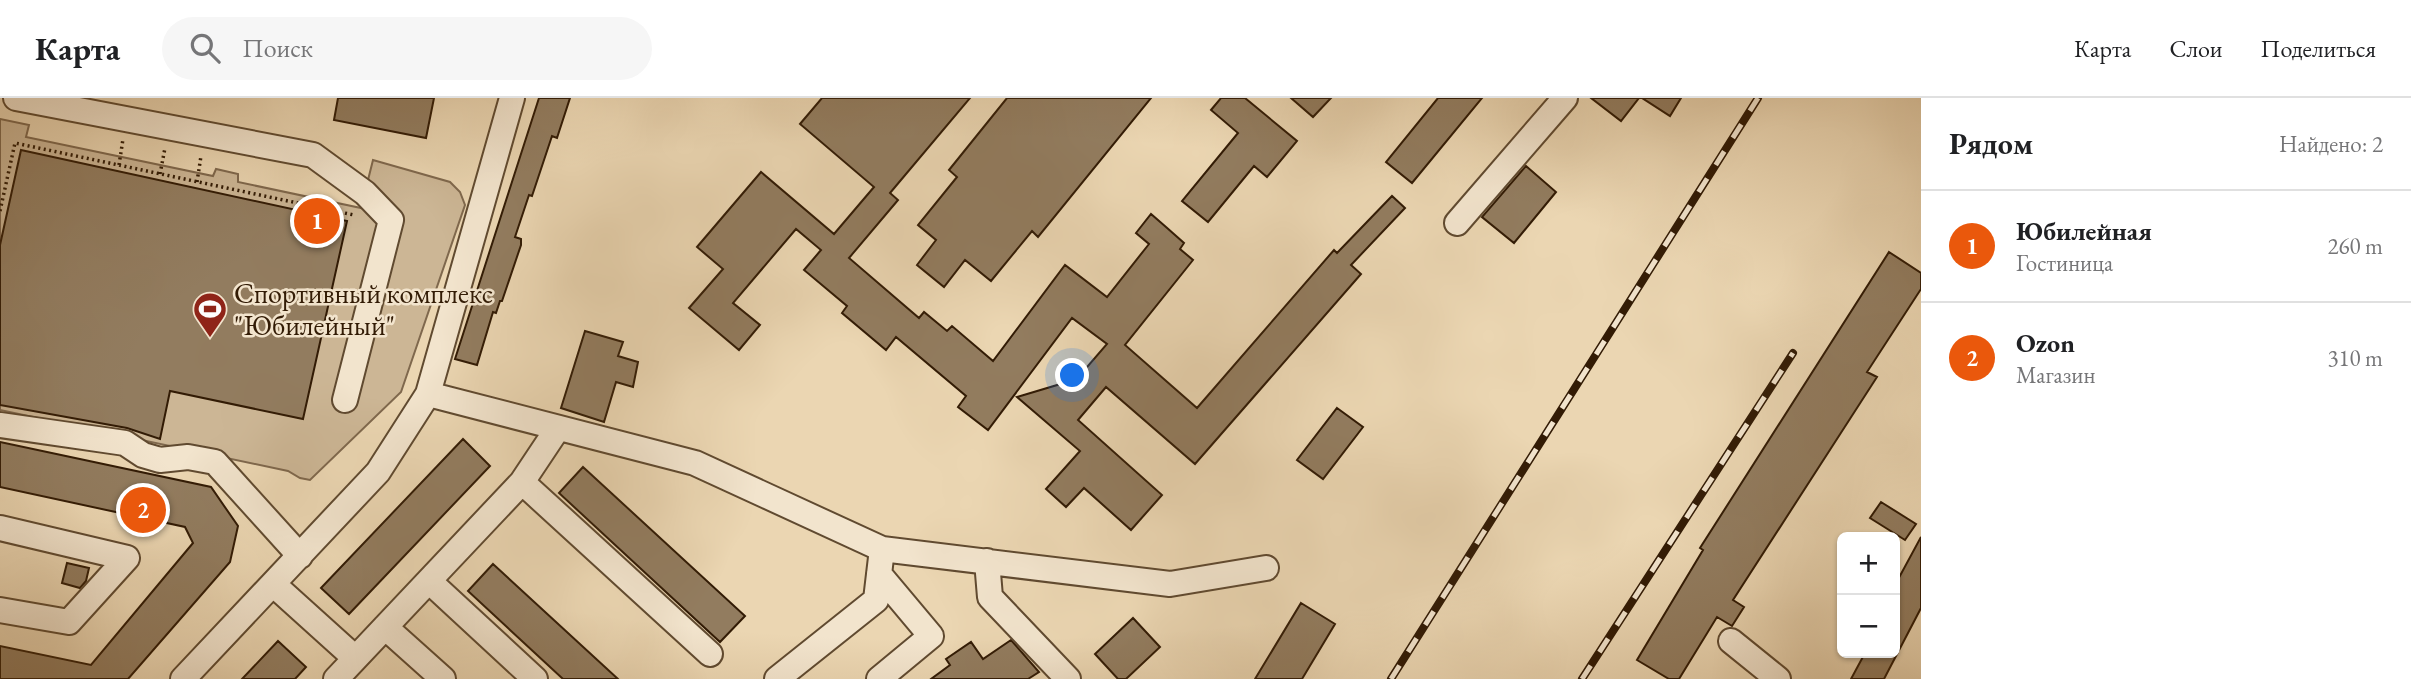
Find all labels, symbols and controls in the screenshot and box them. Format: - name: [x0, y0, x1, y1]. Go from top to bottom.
- search box: [162, 17, 652, 80]
- text: Карта: [35, 27, 120, 70]
- icon: search: [186, 29, 224, 67]
- text: Поиск: [242, 31, 313, 65]
- text: Карта: [2074, 33, 2131, 64]
- text: Слои: [2169, 33, 2223, 64]
- text: Поделиться: [2261, 33, 2376, 64]
- text: Рядом: [1949, 124, 2033, 163]
- text: Найдено: 2: [2279, 129, 2383, 159]
- pin: 1: [294, 195, 340, 247]
- text: Юбилейная: [2016, 214, 2152, 248]
- text: 1: [1966, 231, 1978, 261]
- text: 260 m: [2327, 231, 2383, 261]
- text: Гостиница: [2016, 248, 2113, 278]
- place label: Спортивный комплекс "Юбилейный": [234, 275, 493, 343]
- sports icon: Спортивный комплекс "Юбилейный": [191, 290, 229, 339]
- text: Ozon: [2016, 326, 2075, 360]
- text: 2: [1966, 343, 1978, 373]
- text: 310 m: [2327, 343, 2383, 373]
- your location: [1055, 358, 1089, 392]
- text: Магазин: [2016, 360, 2095, 390]
- pin: 2: [120, 484, 166, 536]
- map controls: [1837, 532, 1900, 658]
- button: +: [1837, 532, 1900, 595]
- button: −: [1837, 595, 1900, 658]

